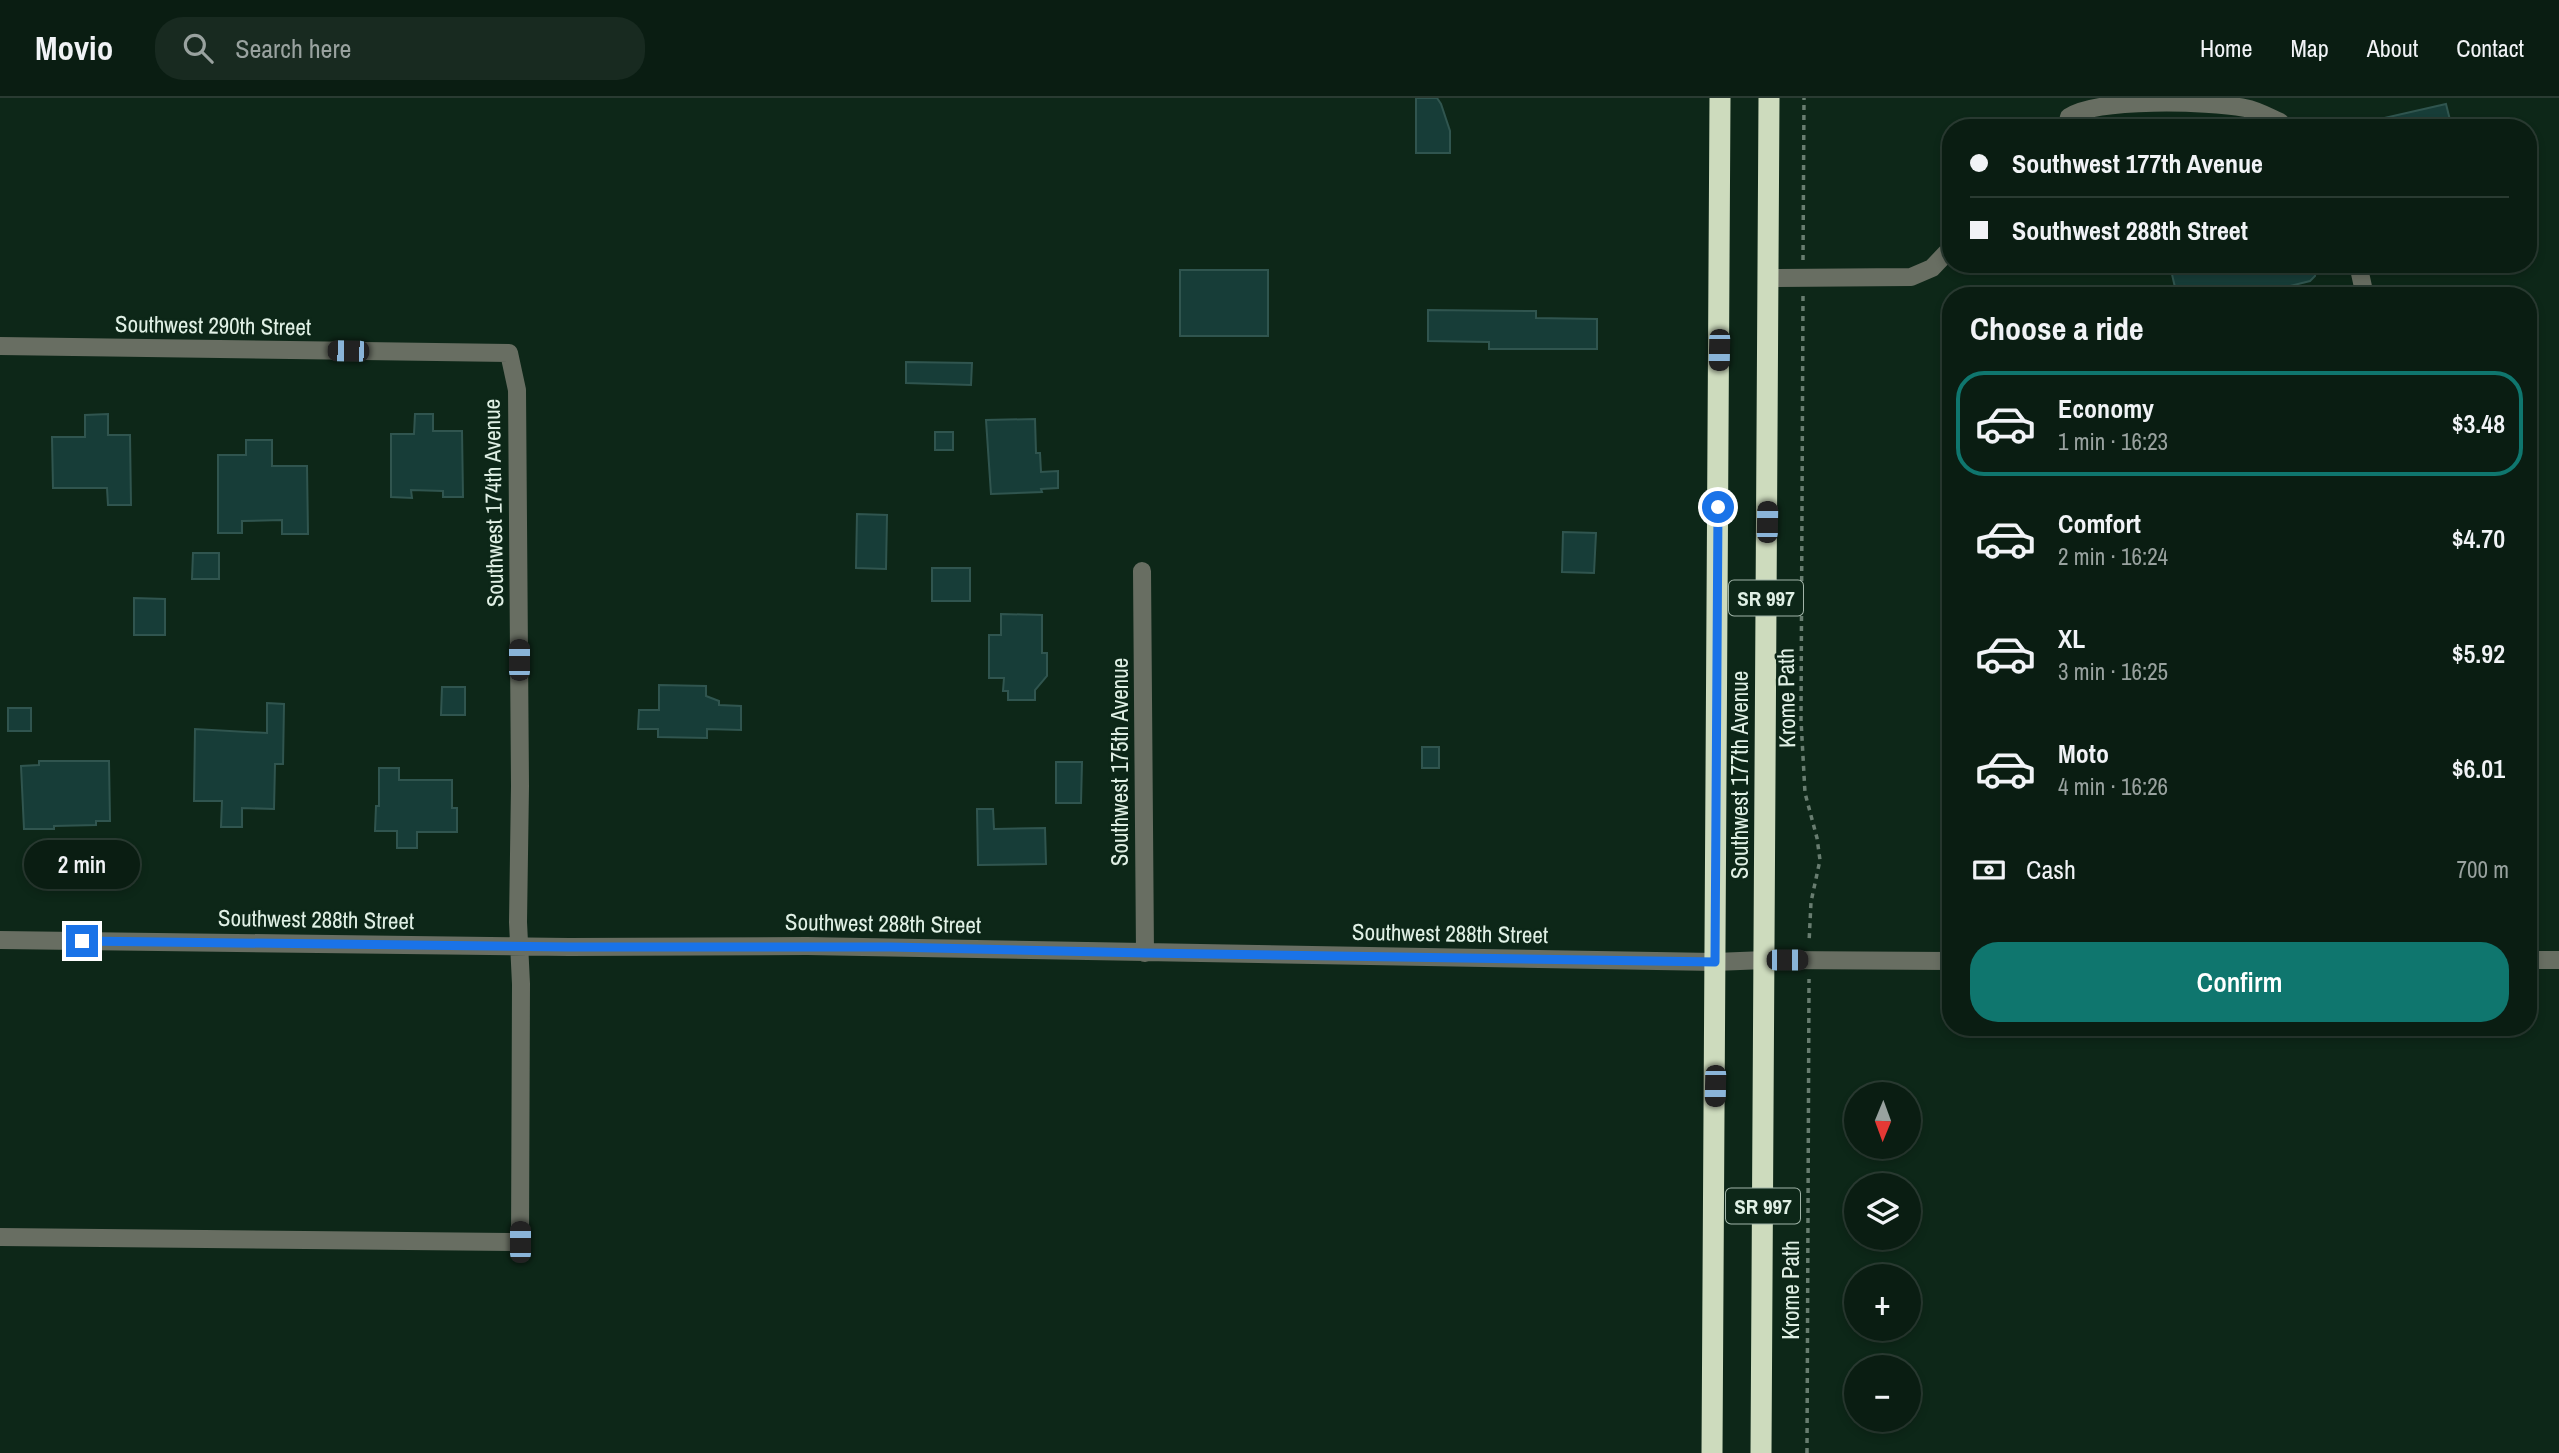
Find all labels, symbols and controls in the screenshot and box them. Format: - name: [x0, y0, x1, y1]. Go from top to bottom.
- search box: [155, 17, 645, 80]
- text: Movio: [35, 26, 113, 70]
- icon: search: [179, 29, 217, 67]
- text: Search here: [235, 31, 351, 66]
- text: Home: [2200, 32, 2252, 64]
- text: Map: [2290, 32, 2329, 64]
- text: About: [2367, 32, 2418, 64]
- text: Contact: [2456, 32, 2524, 64]
- text: Southwest 177th Avenue: [2012, 146, 2263, 181]
- text: Southwest 288th Street: [2012, 213, 2248, 248]
- text: Choose a ride: [1970, 307, 2144, 350]
- street label: Southwest 290th Street: [115, 308, 311, 342]
- car: [1709, 329, 1730, 371]
- car: [327, 340, 370, 362]
- text: Economy: [2058, 391, 2154, 426]
- icon: car: [1974, 392, 2037, 455]
- street label: Southwest 174th Avenue: [476, 399, 510, 607]
- text: $3.48: [2452, 406, 2505, 441]
- text: 1 min · 16:23: [2058, 426, 2168, 457]
- route start: [1702, 491, 1734, 523]
- car: [1757, 501, 1778, 543]
- text: Comfort: [2058, 506, 2141, 541]
- icon: car: [1974, 507, 2037, 570]
- text: $4.70: [2452, 521, 2505, 556]
- text: 2 min · 16:24: [2058, 541, 2168, 572]
- road number: SR 997: [1729, 580, 1803, 616]
- text: XL: [2058, 621, 2085, 656]
- icon: car: [1974, 622, 2037, 685]
- text: $5.92: [2452, 636, 2505, 671]
- car: [509, 639, 530, 681]
- street label: Krome Path: [1770, 648, 1802, 748]
- text: 3 min · 16:25: [2058, 656, 2168, 687]
- street label: Southwest 175th Avenue: [1104, 658, 1135, 866]
- street label: Southwest 177th Avenue: [1724, 671, 1755, 879]
- text: Moto: [2058, 736, 2109, 771]
- icon: car: [1974, 737, 2037, 800]
- text: $6.01: [2452, 751, 2505, 786]
- text: 4 min · 16:26: [2058, 771, 2168, 802]
- callout: 2 min: [24, 840, 140, 888]
- text: 2 min: [58, 849, 106, 880]
- icon: cash: [1970, 851, 2008, 889]
- text: Cash: [2026, 852, 2076, 887]
- text: 700 m: [2457, 854, 2509, 885]
- street label: Southwest 288th Street: [218, 902, 414, 936]
- street label: Southwest 288th Street: [785, 906, 981, 940]
- street label: Southwest 288th Street: [1352, 916, 1548, 950]
- route end: [66, 925, 98, 957]
- button: Confirm: [1970, 942, 2509, 1022]
- car: [1767, 950, 1809, 971]
- car: [1705, 1065, 1726, 1107]
- north arrow: [1844, 1082, 1922, 1158]
- map controls: [1844, 1082, 1921, 1432]
- button: layers: [1844, 1173, 1921, 1250]
- road number: SR 997: [1726, 1188, 1800, 1224]
- car: [510, 1221, 531, 1263]
- street label: Krome Path: [1775, 1240, 1806, 1340]
- button: +: [1844, 1264, 1921, 1341]
- button: −: [1844, 1355, 1921, 1432]

